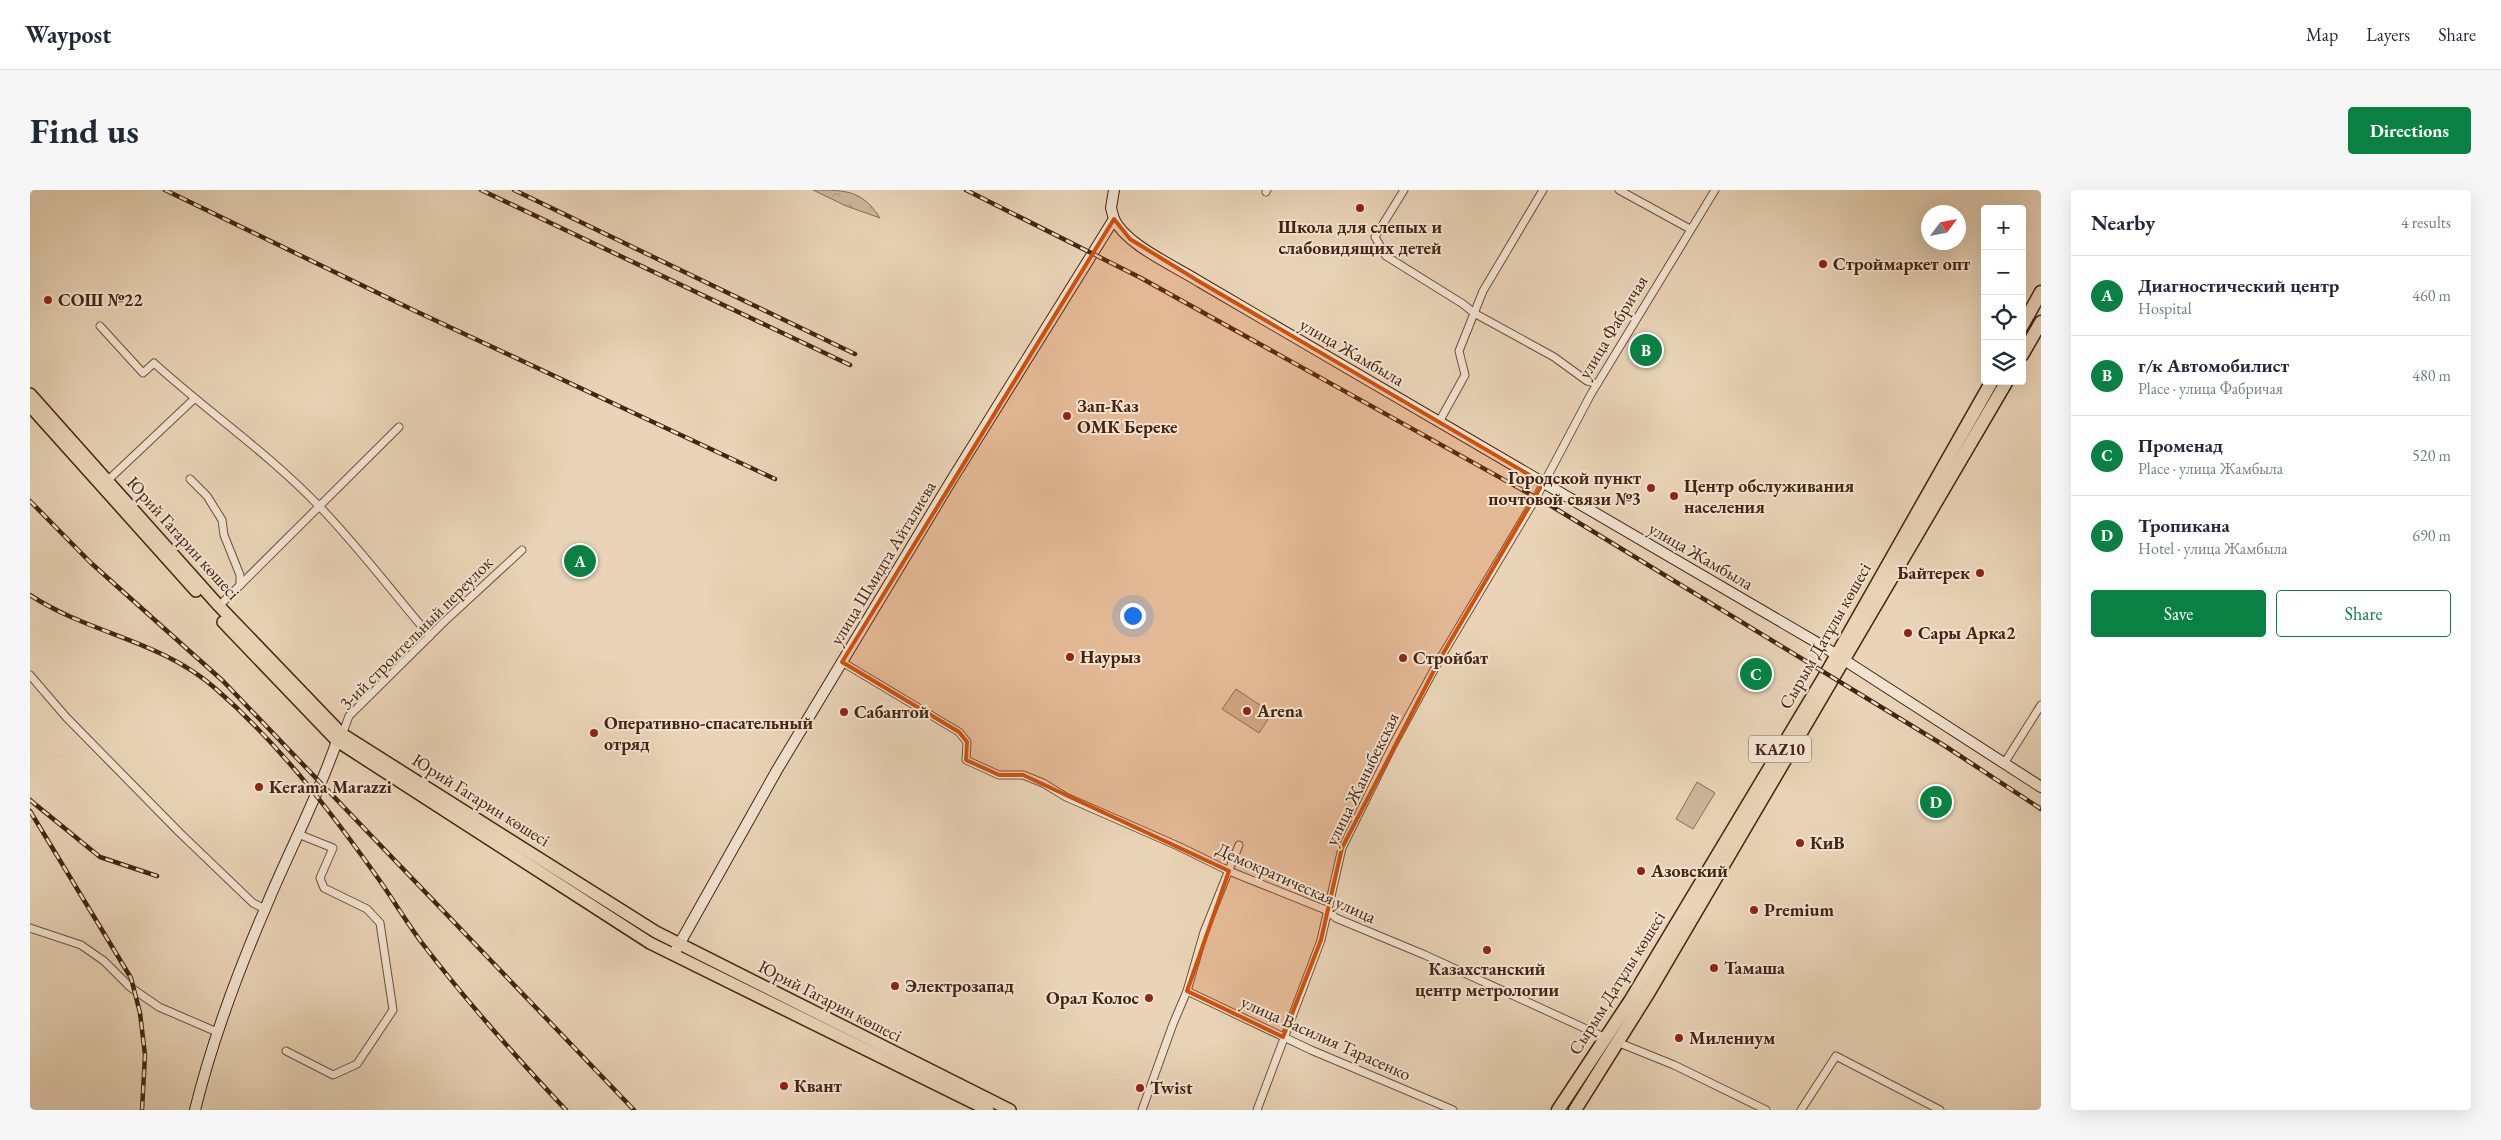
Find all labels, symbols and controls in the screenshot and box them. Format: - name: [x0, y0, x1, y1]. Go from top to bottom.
- text: Waypost: [25, 19, 111, 50]
- text: Map: [2306, 23, 2338, 46]
- text: Layers: [2366, 23, 2410, 46]
- text: Share: [2438, 23, 2476, 46]
- button: Directions: [2348, 107, 2471, 154]
- text: Find us: [30, 108, 139, 153]
- marker: Школа для слепых и слабовидящих детей: [1354, 202, 1366, 214]
- north arrow: [1921, 205, 1966, 250]
- map controls: [1981, 205, 2026, 385]
- button: +: [1981, 205, 2026, 250]
- text: Nearby: [2091, 209, 2155, 236]
- text: 4 results: [2401, 212, 2451, 233]
- place label: Школа для слепых и слабовидящих детей: [1278, 215, 1442, 259]
- button: −: [1981, 250, 2026, 295]
- place label: Строймаркет опт: [1833, 252, 1970, 275]
- marker: Строймаркет опт: [1817, 258, 1829, 270]
- street label: улица Фабричая: [1573, 271, 1653, 383]
- text: Диагностический центр: [2138, 273, 2339, 298]
- text: A: [2101, 285, 2113, 306]
- text: 460 m: [2412, 285, 2451, 306]
- place label: СОШ №22: [58, 288, 143, 311]
- marker: СОШ №22: [42, 294, 54, 306]
- button: locate: [1981, 295, 2026, 340]
- text: Hospital: [2138, 298, 2192, 319]
- street label: улица Жамбыла: [1296, 312, 1409, 391]
- pin: B: [1630, 331, 1662, 369]
- button: layers: [1981, 340, 2026, 385]
- text: г/к Автомобилист: [2138, 353, 2289, 378]
- text: B: [2102, 365, 2112, 386]
- text: 480 m: [2412, 365, 2451, 386]
- text: Place · улица Фабричая: [2138, 378, 2283, 399]
- place label: Зап-Каз ОМК Береке: [1077, 394, 1178, 438]
- marker: Зап-Каз ОМК Береке: [1061, 410, 1073, 422]
- text: Променад: [2138, 433, 2223, 458]
- text: C: [2101, 445, 2113, 466]
- text: 520 m: [2412, 445, 2451, 466]
- text: Place · улица Жамбыла: [2138, 458, 2283, 479]
- place label: Городской пункт почтовой связи №3: [1488, 466, 1641, 510]
- street label: Юрий Гагарин көшесі: [122, 471, 245, 605]
- place label: Центр обслуживания наcеления: [1684, 474, 1854, 518]
- street label: улица Шмидта Айталиева: [824, 476, 941, 649]
- marker: Городской пункт почтовой связи №3: [1645, 482, 1657, 494]
- marker: Центр обслуживания наcеления: [1668, 490, 1680, 502]
- text: Тропикана: [2138, 513, 2230, 538]
- street label: улица Жамбыла: [1645, 516, 1758, 595]
- text: D: [2101, 525, 2113, 546]
- text: 690 m: [2412, 525, 2451, 546]
- text: Hotel · улица Жамбыла: [2138, 538, 2288, 559]
- pin: A: [564, 542, 596, 580]
- street label: 3-ий строительный переулок: [334, 551, 498, 714]
- street label: Сырым Датұлы көшесі: [1773, 558, 1876, 713]
- place label: Байтерек: [1897, 561, 1970, 584]
- marker: Байтерек: [1974, 567, 1986, 579]
- button: Save: [2091, 590, 2266, 637]
- button: Share: [2276, 590, 2451, 637]
- your location: [1120, 603, 1146, 629]
- place label: Сары Арка2: [1918, 621, 2016, 644]
- marker: Сары Арка2: [1902, 627, 1914, 639]
- place label: Наурыз: [1080, 645, 1141, 668]
- place label: Стройбат: [1413, 646, 1488, 669]
- marker: Наурыз: [1064, 651, 1076, 663]
- marker: Стройбат: [1397, 652, 1409, 664]
- pin: C: [1740, 655, 1772, 693]
- place label: Arena: [1256, 699, 1303, 722]
- place label: Сабантой: [854, 700, 930, 723]
- marker: Arena: [1241, 705, 1253, 717]
- marker: Сабантой: [838, 706, 850, 718]
- street label: улица Жаныбекская: [1319, 708, 1404, 849]
- place label: Оперативно-спасательный отряд: [604, 711, 813, 755]
- marker: Оперативно-спасательный отряд: [588, 727, 600, 739]
- road number: KAZ10: [1749, 736, 1811, 762]
- street label: Юрий Гагарин көшесі: [408, 748, 555, 852]
- place label: Kerama Marazzi: [269, 775, 393, 798]
- marker: Kerama Marazzi: [253, 781, 265, 793]
- pin: D: [1920, 783, 1952, 821]
- place label: КиВ: [1810, 831, 1845, 854]
- street label: Демократическая улица: [1213, 837, 1380, 928]
- marker: КиВ: [1794, 837, 1806, 849]
- place label: Азовский: [1650, 859, 1728, 882]
- marker: Азовский: [1635, 865, 1647, 877]
- place label: Premium: [1764, 898, 1834, 921]
- marker: Premium: [1748, 904, 1760, 916]
- street label: Сырым Датұлы көшесі: [1563, 906, 1670, 1059]
- marker: Казахстанский центр метрологии: [1481, 944, 1493, 956]
- street label: Юрий Гагарин көшесі: [754, 954, 907, 1047]
- place label: Тамаша: [1724, 956, 1785, 979]
- place label: Казахстанский центр метрологии: [1415, 957, 1560, 1001]
- marker: Тамаша: [1708, 962, 1720, 974]
- place label: Электрозапад: [905, 974, 1014, 997]
- marker: Электрозапад: [889, 980, 901, 992]
- place label: Орал Колос: [1046, 986, 1140, 1009]
- street label: улица Василия Тарасенко: [1238, 990, 1415, 1085]
- marker: Орал Колос: [1143, 992, 1155, 1004]
- place label: Милениум: [1689, 1026, 1775, 1049]
- marker: Милениум: [1673, 1032, 1685, 1044]
- place label: Квант: [794, 1074, 842, 1097]
- place label: Twist: [1150, 1076, 1193, 1099]
- marker: Квант: [778, 1080, 790, 1092]
- marker: Twist: [1134, 1082, 1146, 1094]

